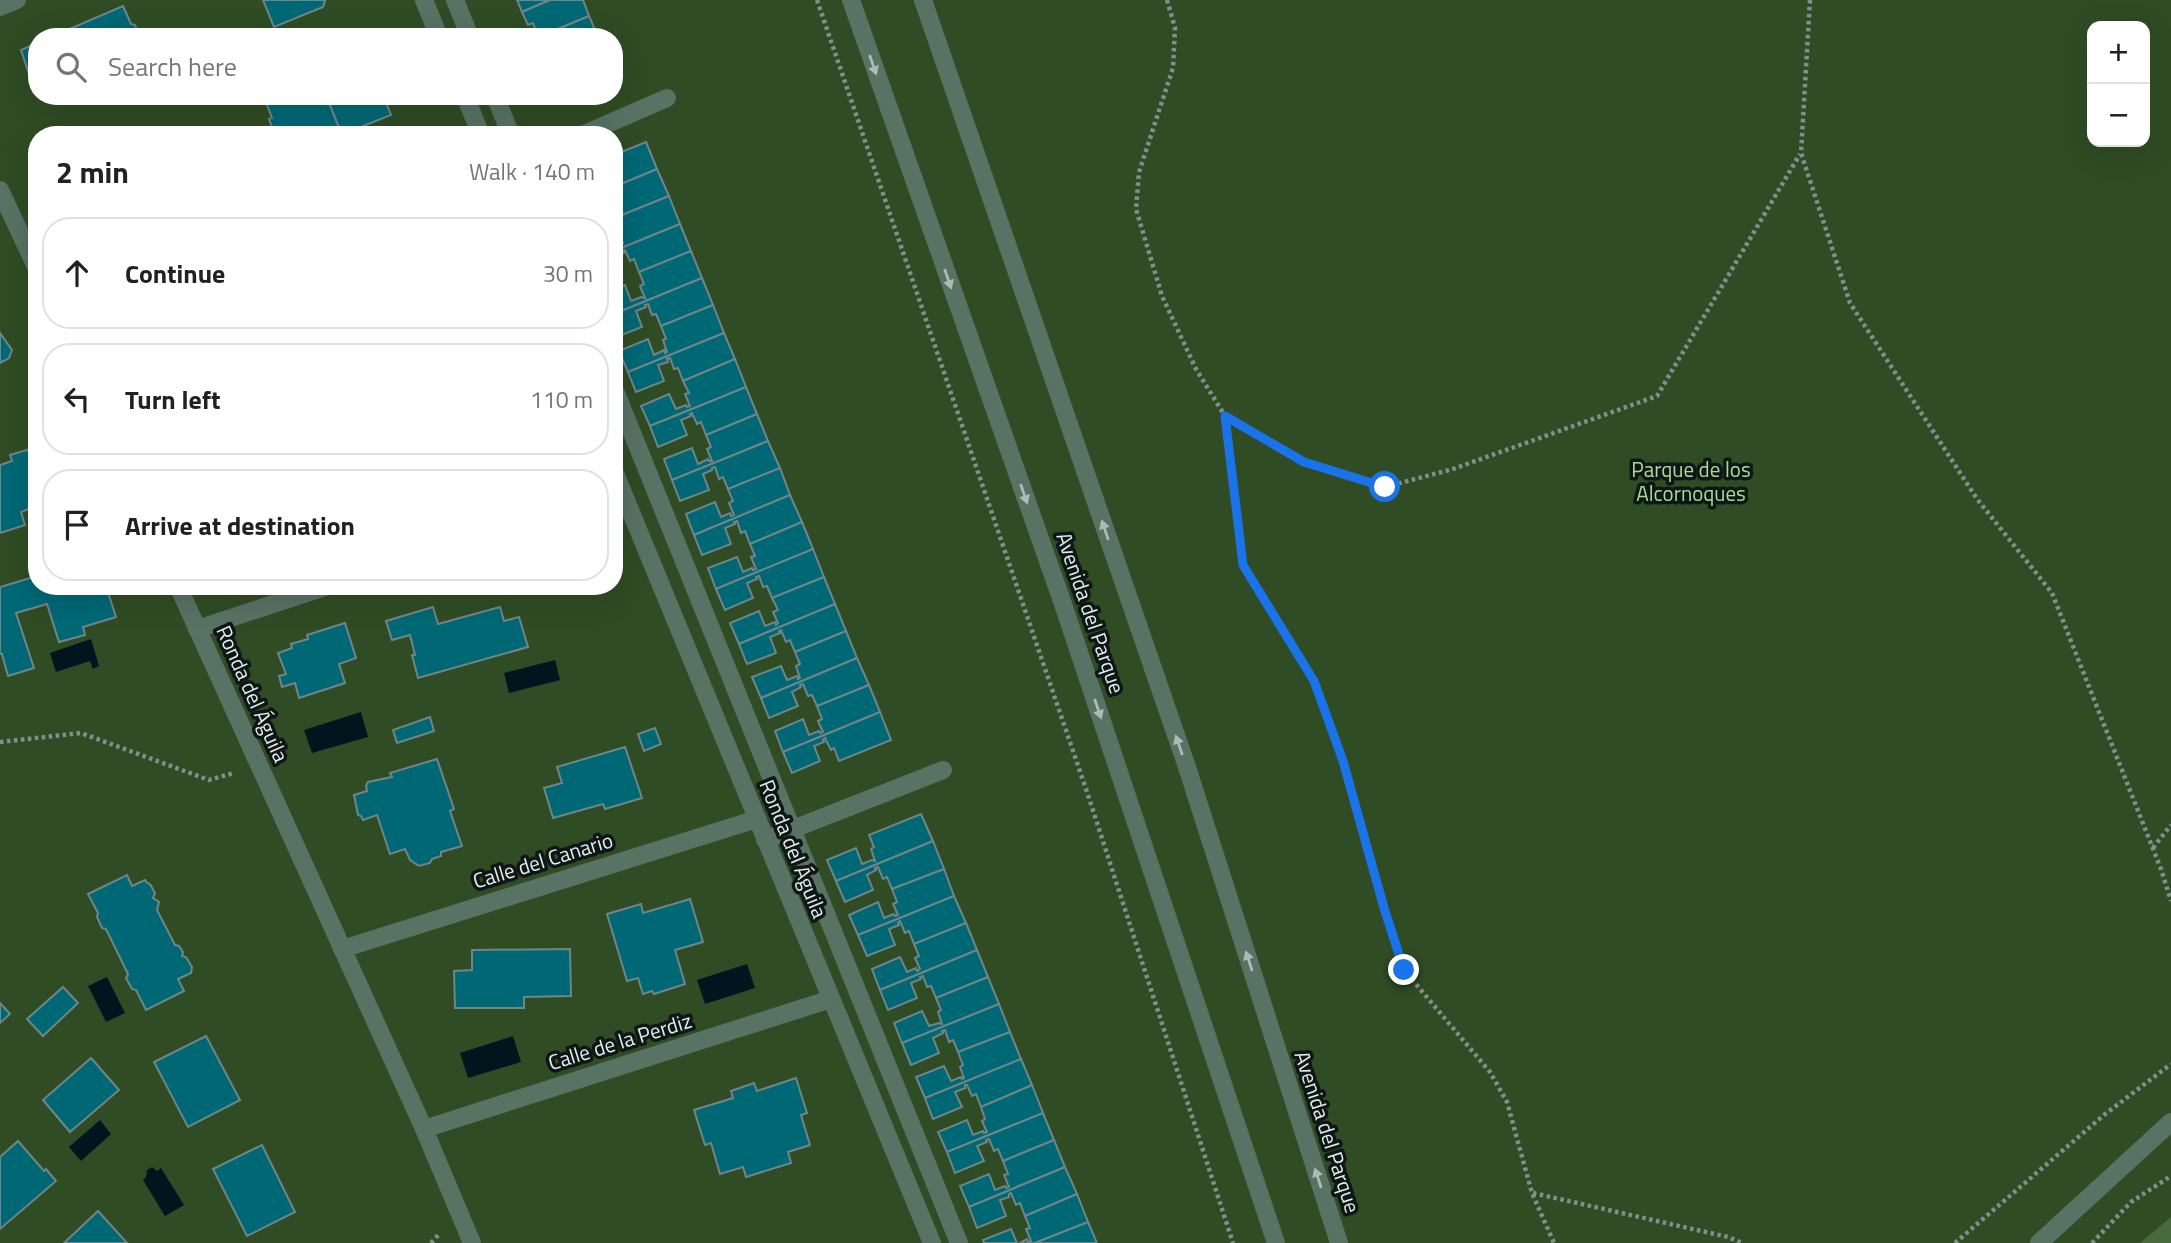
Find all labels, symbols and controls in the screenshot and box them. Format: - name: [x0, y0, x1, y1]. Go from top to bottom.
- map controls: [2087, 21, 2150, 147]
- button: +: [2087, 21, 2150, 84]
- search box: [28, 28, 623, 105]
- text: Search here: [108, 47, 237, 86]
- icon: search: [52, 48, 90, 86]
- one-way arrow: [868, 54, 879, 75]
- button: −: [2087, 84, 2150, 147]
- text: 2 min: [56, 149, 129, 195]
- text: Walk · 140 m: [469, 154, 595, 189]
- icon: ahead: [58, 254, 96, 292]
- text: Continue: [125, 254, 225, 293]
- text: 30 m: [543, 256, 593, 291]
- one-way arrow: [943, 269, 954, 290]
- icon: left: [58, 380, 96, 418]
- text: Turn left: [125, 380, 220, 419]
- text: 110 m: [530, 382, 593, 417]
- park label: Parque de los Alcornoques: [1631, 453, 1751, 509]
- route start: [1369, 471, 1400, 502]
- one-way arrow: [1019, 483, 1030, 504]
- icon: arrive: [58, 506, 96, 544]
- text: Arrive at destination: [125, 506, 355, 545]
- one-way arrow: [1099, 519, 1110, 540]
- street label: Avenida del Parque: [1048, 528, 1134, 698]
- street label: Ronda del Águila: [208, 620, 298, 768]
- one-way arrow: [1094, 698, 1104, 719]
- one-way arrow: [1173, 734, 1184, 755]
- street label: Ronda del Águila: [752, 775, 836, 923]
- street label: Calle del Canario: [469, 824, 617, 897]
- one-way arrow: [1243, 951, 1254, 972]
- route end: [1388, 954, 1419, 985]
- street label: Calle de la Perdiz: [544, 1004, 695, 1078]
- street label: Avenida del Parque: [1287, 1047, 1369, 1217]
- one-way arrow: [1313, 1167, 1323, 1188]

